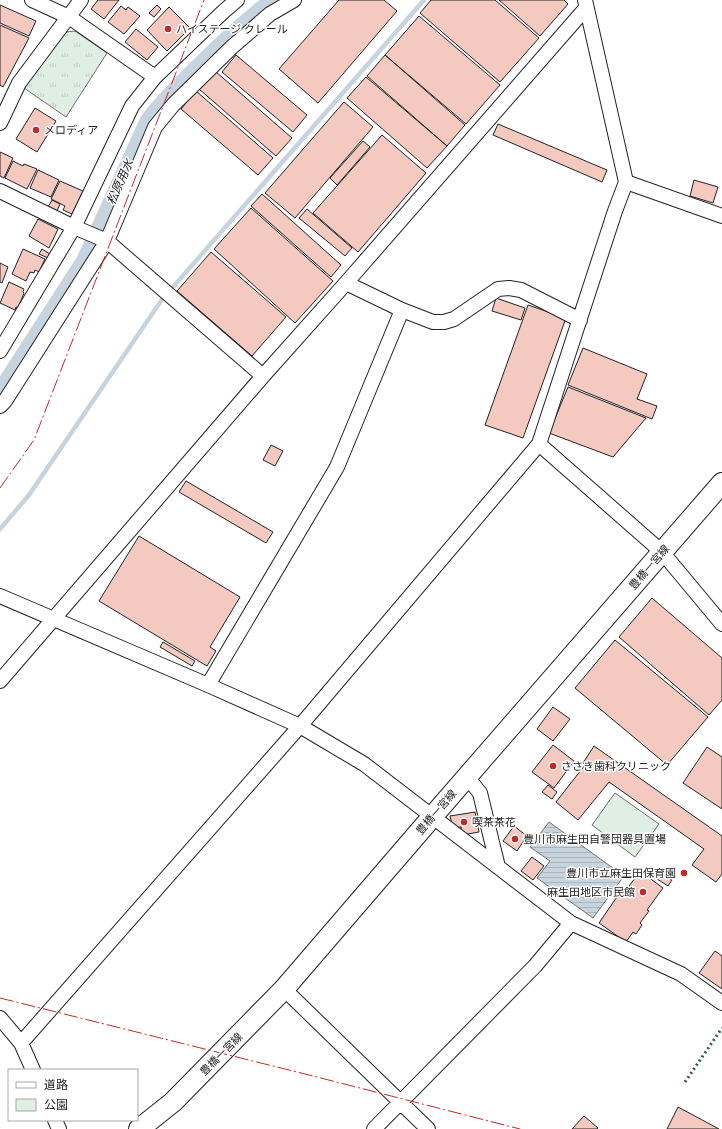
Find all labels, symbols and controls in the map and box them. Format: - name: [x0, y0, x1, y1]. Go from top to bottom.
- place label: ハイステージ クレール: [176, 22, 288, 36]
- marker: ハイステージ クレール: [163, 24, 173, 34]
- place label: メロディア: [44, 123, 98, 137]
- marker: メロディア: [31, 125, 41, 135]
- water label: 松原用水: [103, 155, 137, 207]
- street label: 豊橋一宮線: [626, 542, 672, 592]
- place label: ささき歯科クリニック: [561, 759, 671, 773]
- marker: ささき歯科クリニック: [548, 761, 558, 771]
- street label: 豊橋一宮線: [413, 787, 459, 837]
- place label: 喫茶茶花: [472, 815, 516, 829]
- marker: 喫茶茶花: [459, 817, 469, 827]
- place label: 豊川市麻生田自警団器具置場: [523, 832, 666, 846]
- marker: 豊川市麻生田自警団器具置場: [510, 834, 520, 844]
- place label: 豊川市立麻生田保育園: [566, 866, 676, 880]
- marker: 豊川市立麻生田保育園: [679, 868, 689, 878]
- place label: 麻生田地区市民館: [547, 885, 635, 899]
- marker: 麻生田地区市民館: [638, 887, 648, 897]
- street label: 豊橋一宮線: [197, 1030, 245, 1078]
- legend: [8, 1069, 138, 1121]
- text: 道路: [44, 1077, 68, 1092]
- text: 公園: [44, 1097, 68, 1112]

